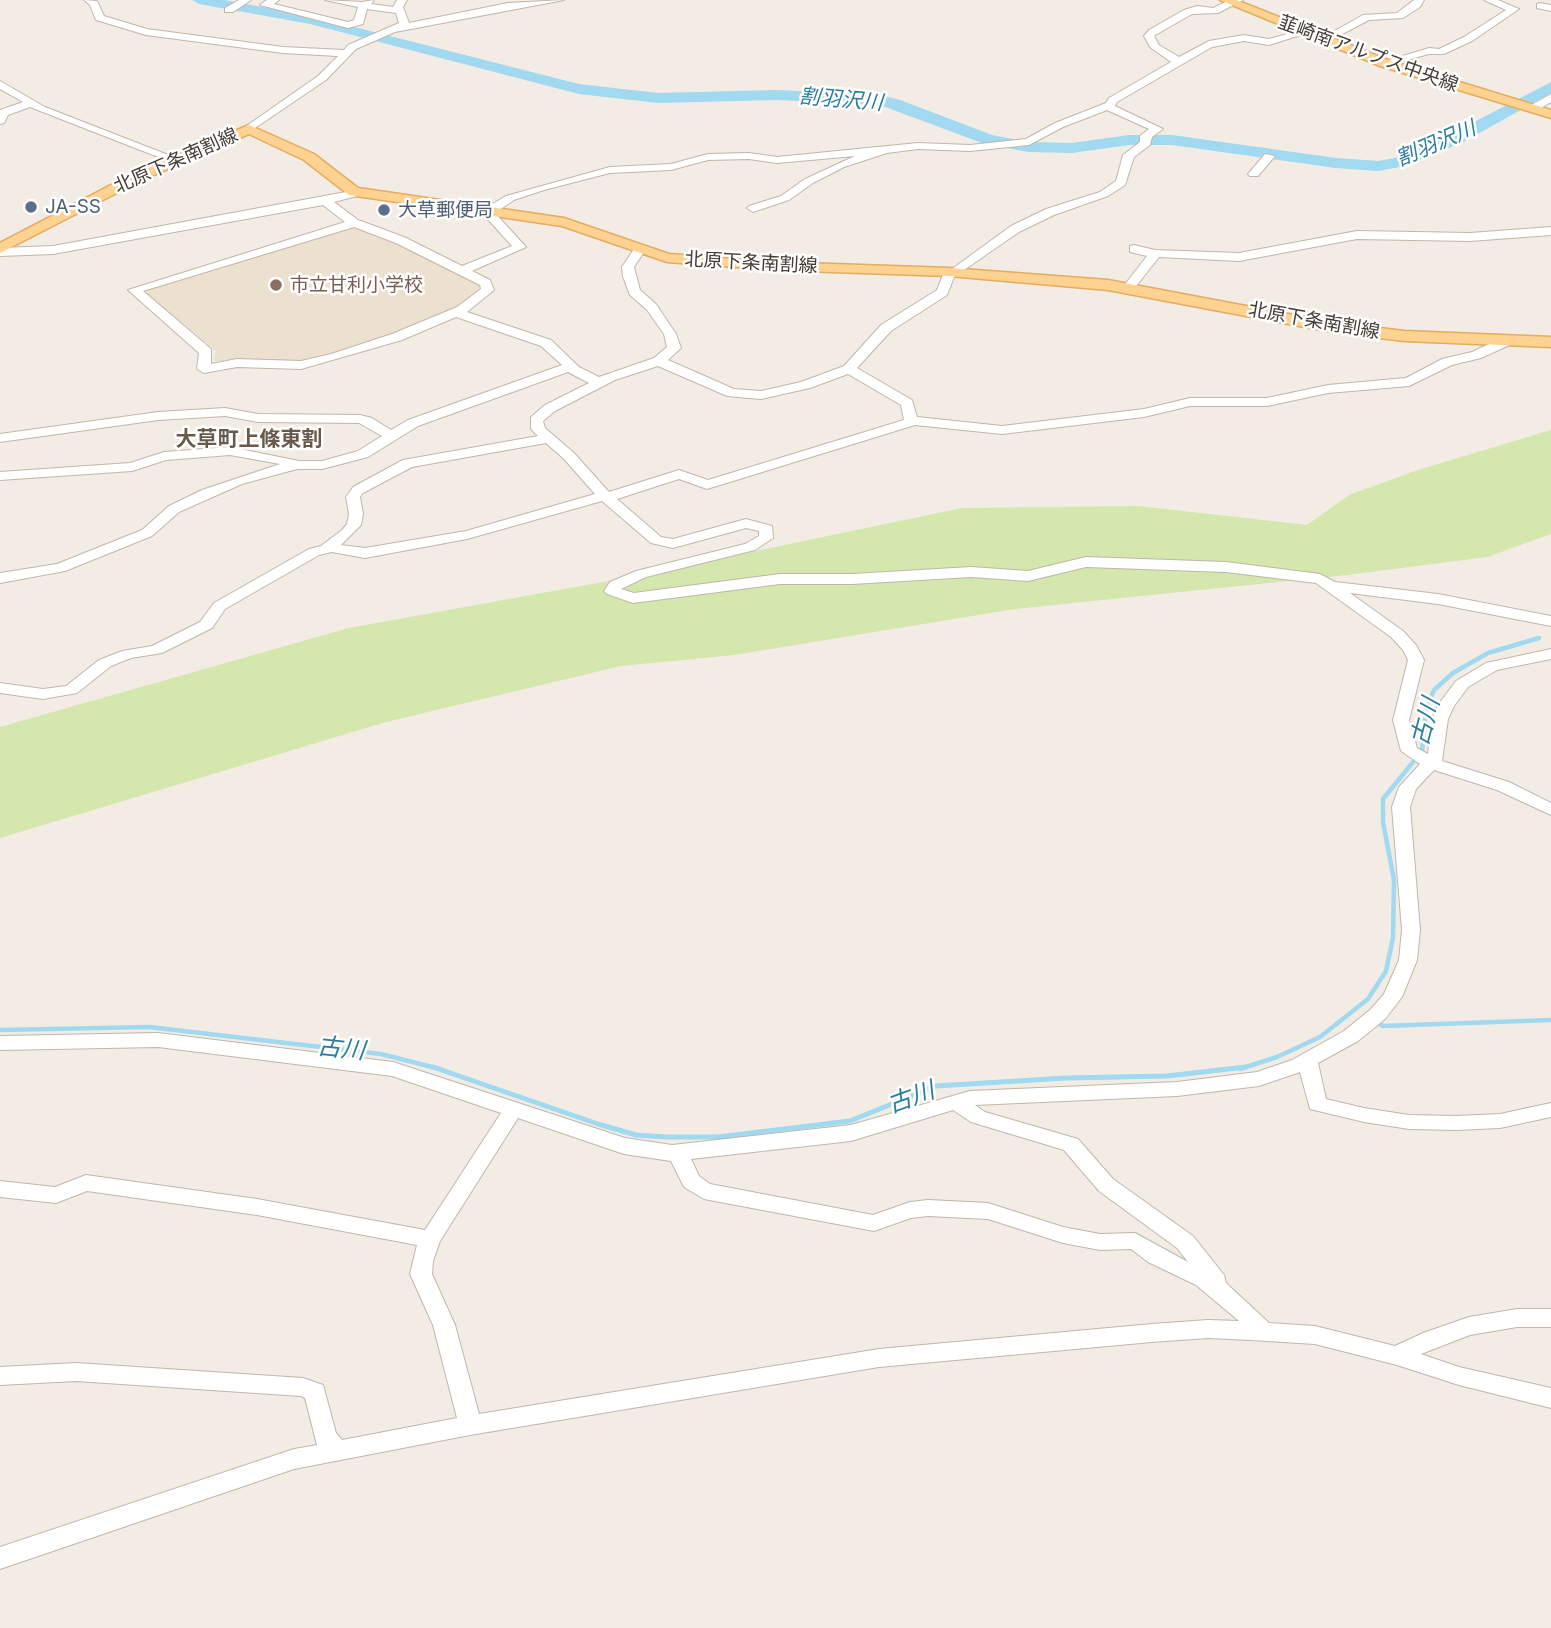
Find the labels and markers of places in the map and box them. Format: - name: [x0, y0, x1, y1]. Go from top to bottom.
- place label: JA-SS: [45, 196, 101, 218]
- marker: JA-SS: [23, 199, 39, 215]
- place label: 大草郵便局: [398, 199, 493, 221]
- marker: 大草郵便局: [376, 202, 392, 218]
- place label: 市立甘利小学校: [290, 274, 423, 296]
- marker: 市立甘利小学校: [268, 277, 284, 293]

